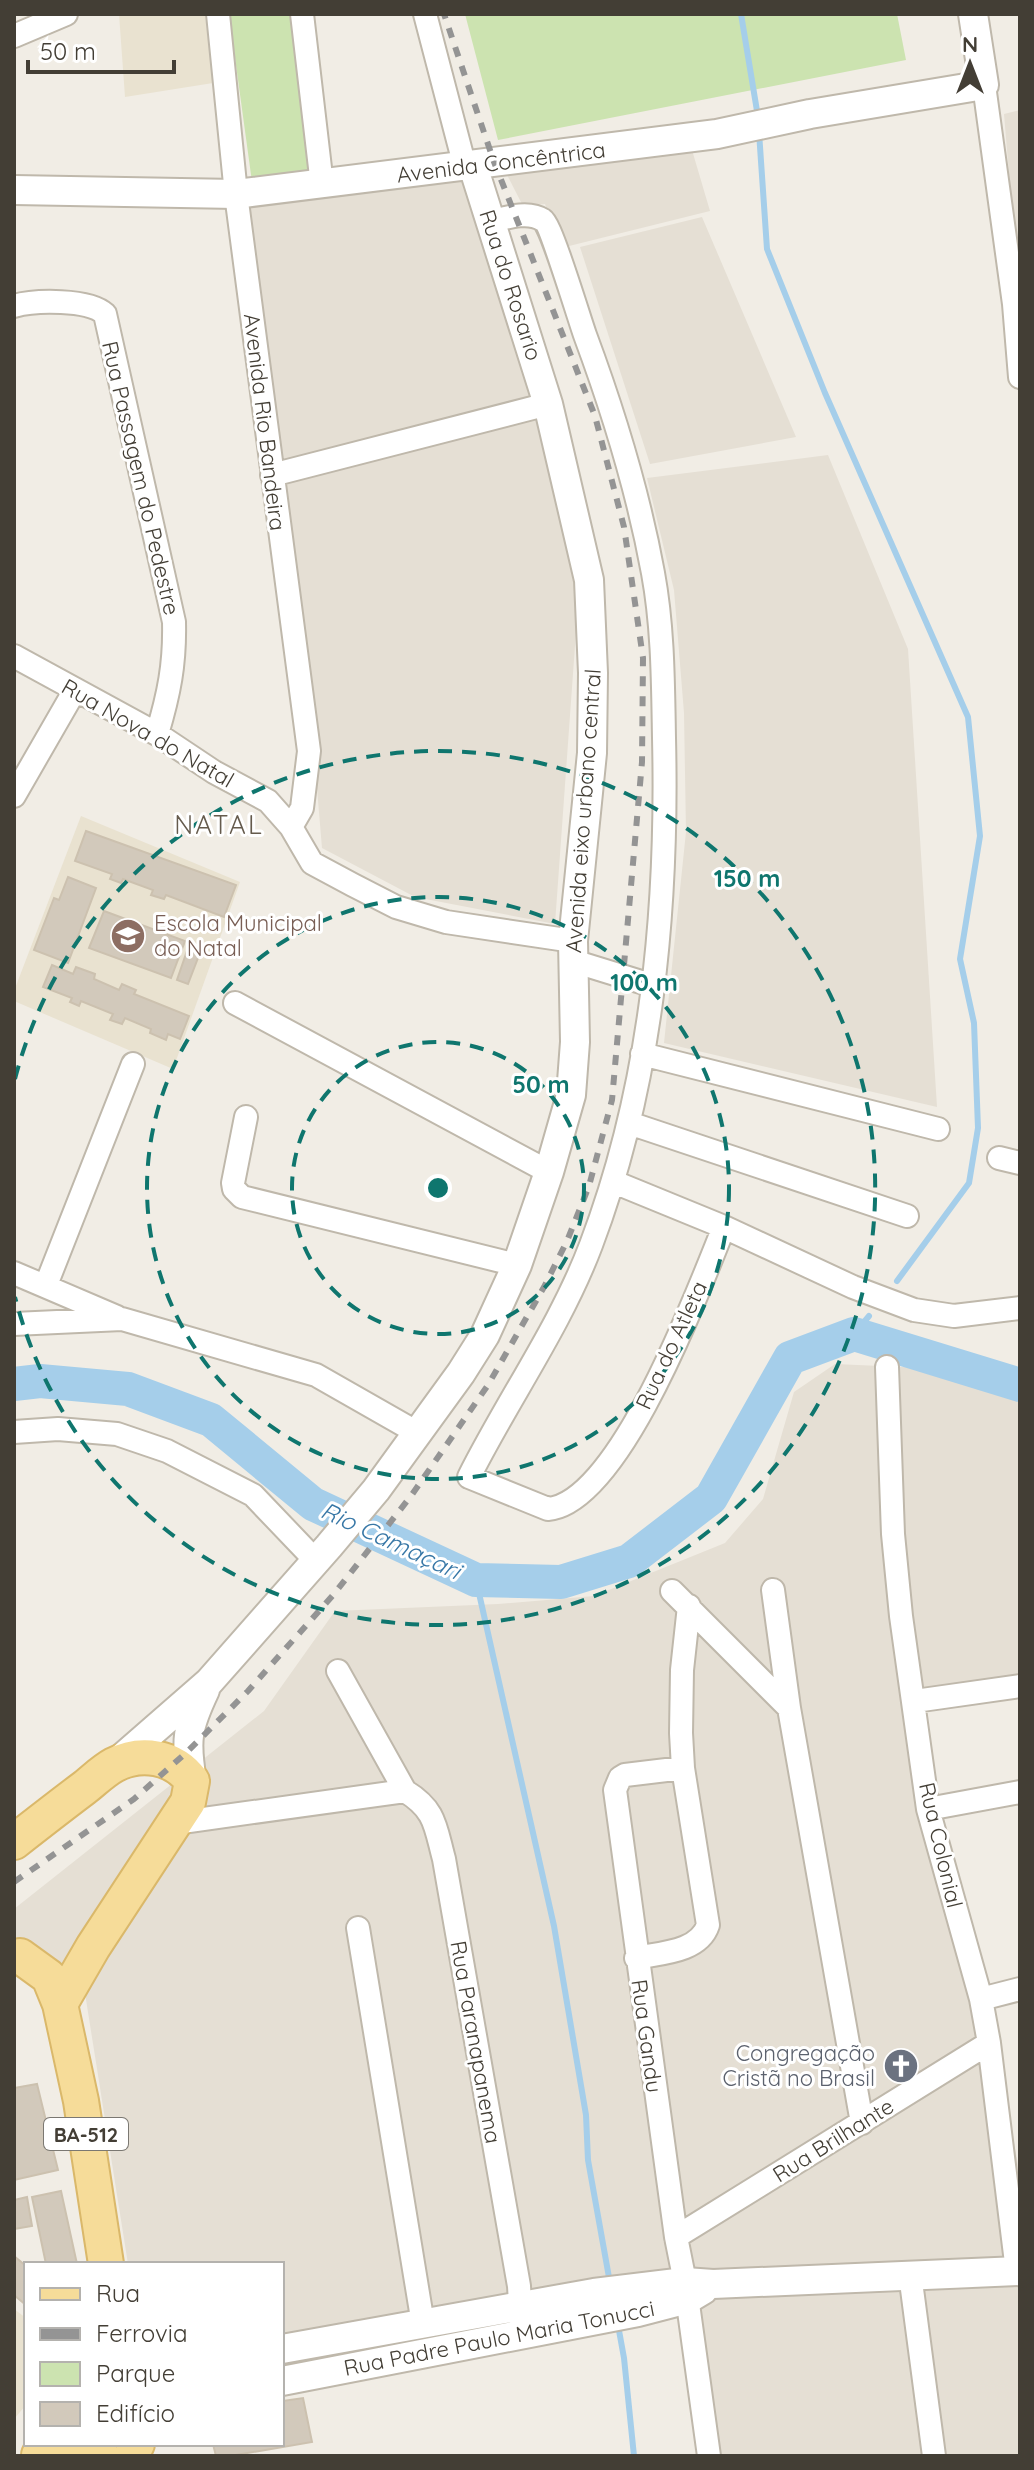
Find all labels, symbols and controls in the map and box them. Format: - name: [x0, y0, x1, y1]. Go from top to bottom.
- scale bar: [28, 24, 174, 74]
- north arrow: [930, 24, 1010, 104]
- text: N: [962, 30, 978, 58]
- text: 50 m: [40, 36, 96, 66]
- street label: Avenida Concêntrica: [395, 135, 607, 189]
- street label: Rua do Rosario: [473, 206, 549, 364]
- street label: Avenida Rio Bandeira: [238, 312, 292, 532]
- street label: Rua Passagem do Pedestre: [96, 338, 186, 618]
- street label: Avenida eixo urbano central: [559, 668, 607, 954]
- street label: Rua Nova do Natal: [57, 672, 239, 794]
- district label: NATAL: [174, 808, 264, 841]
- text: 150 m: [714, 863, 780, 893]
- place label: Escola Municipal do Natal: [154, 909, 322, 962]
- school or university icon: Escola Municipal do Natal: [109, 917, 147, 955]
- text: 100 m: [610, 967, 678, 997]
- text: 50 m: [512, 1069, 570, 1099]
- centre of rings: [424, 1174, 452, 1202]
- street label: Rua do Atleta: [629, 1276, 713, 1414]
- water label: Rio Camaçari: [317, 1495, 468, 1587]
- street label: Rua Colonial: [913, 1779, 969, 1911]
- street label: Rua Paranapanema: [444, 1938, 508, 2146]
- street label: Rua Gandu: [625, 1977, 669, 2095]
- place label: Congregação Cristã no Brasil: [722, 2039, 875, 2092]
- church icon: Congregação Cristã no Brasil: [882, 2047, 920, 2085]
- street label: Rua Brilhante: [767, 2092, 899, 2188]
- road number: BA-512: [44, 2118, 128, 2150]
- legend: [24, 2262, 284, 2446]
- text: Rua: [96, 2278, 140, 2308]
- street label: Rua Padre Paulo Maria Tonucci: [341, 2294, 657, 2382]
- text: Ferrovia: [96, 2318, 188, 2348]
- text: Parque: [96, 2358, 175, 2388]
- text: Edifício: [96, 2398, 175, 2428]

